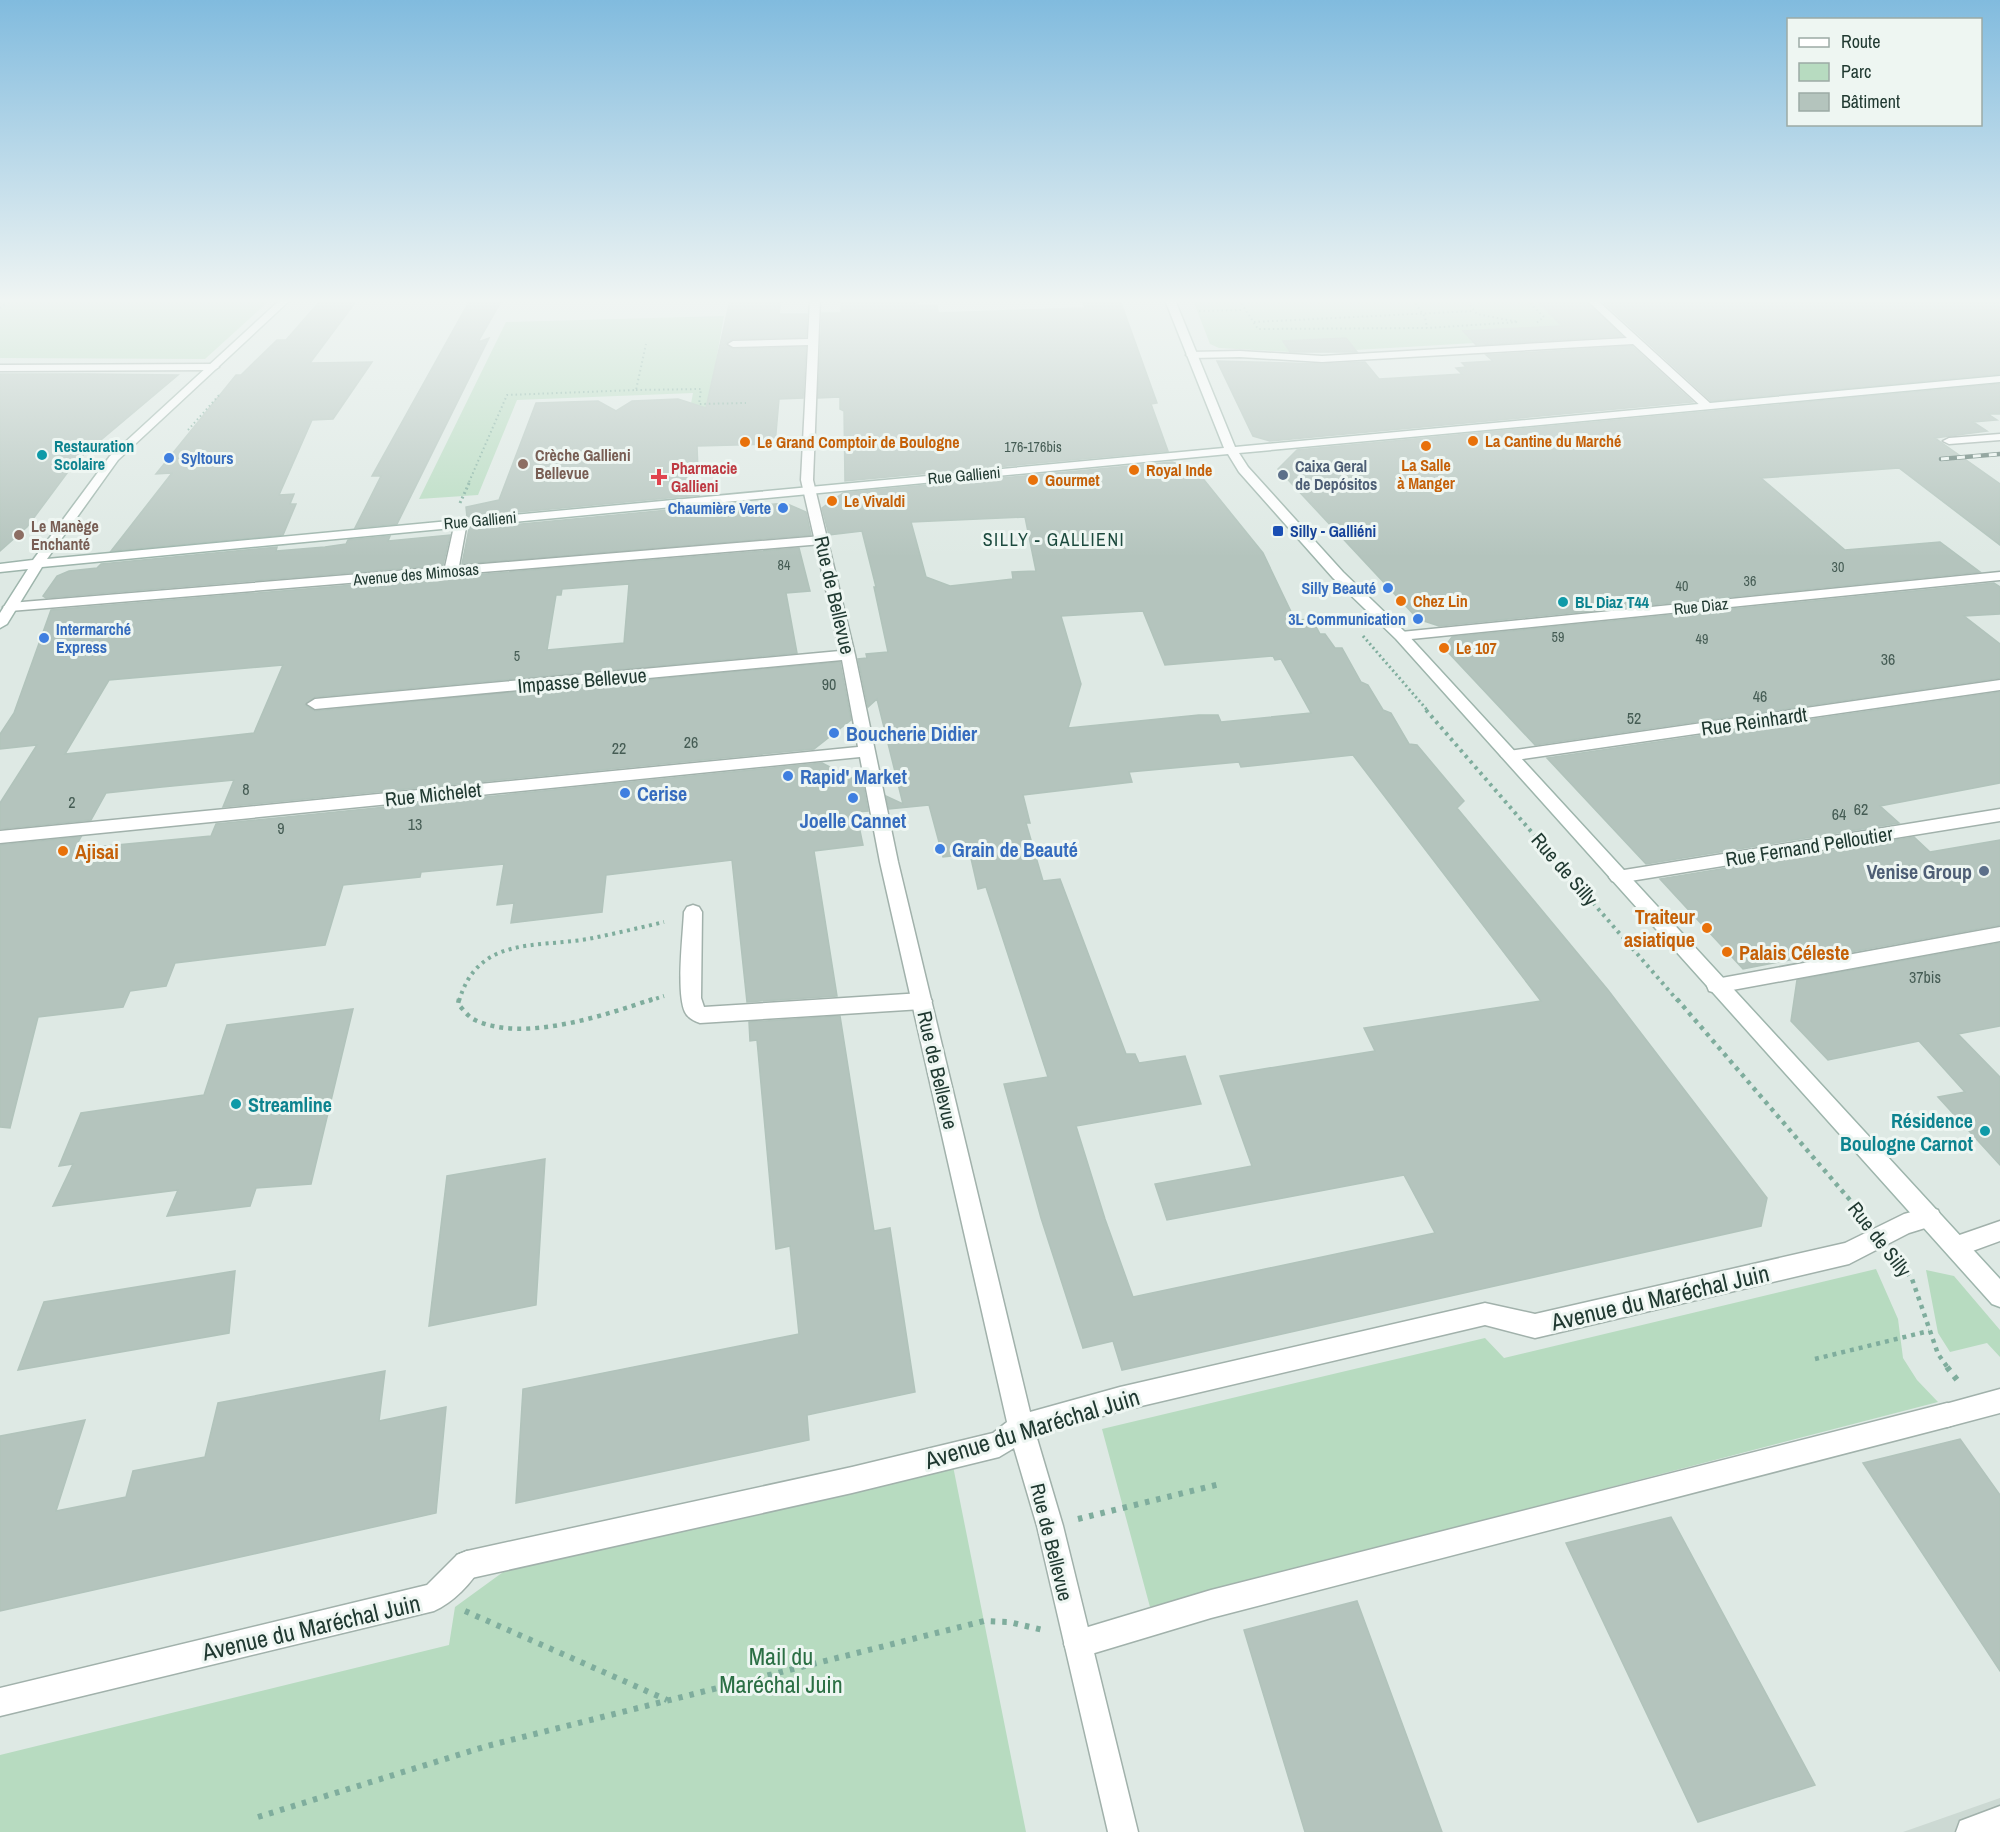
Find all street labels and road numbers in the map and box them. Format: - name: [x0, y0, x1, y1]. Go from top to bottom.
- street label: Rue Gallieni: [927, 461, 1001, 489]
- street label: Rue Gallieni: [443, 506, 517, 534]
- street label: Rue de Bellevue: [808, 533, 862, 657]
- street label: Avenue des Mimosas: [351, 558, 480, 591]
- street label: Rue Diaz: [1673, 592, 1730, 620]
- street label: Impasse Bellevue: [516, 661, 648, 699]
- street label: Rue Reinhardt: [1699, 700, 1809, 742]
- street label: Rue Michelet: [384, 775, 483, 812]
- street label: Rue Fernand Pelloutier: [1724, 819, 1895, 873]
- street label: Rue de Silly: [1526, 827, 1605, 912]
- street label: Rue de Bellevue: [911, 1008, 965, 1132]
- street label: Rue de Silly: [1842, 1196, 1918, 1283]
- street label: Avenue du Maréchal Juin: [1547, 1256, 1772, 1338]
- street label: Avenue du Maréchal Juin: [920, 1380, 1143, 1476]
- street label: Rue de Bellevue: [1024, 1480, 1080, 1604]
- street label: Avenue du Maréchal Juin: [198, 1586, 423, 1668]

